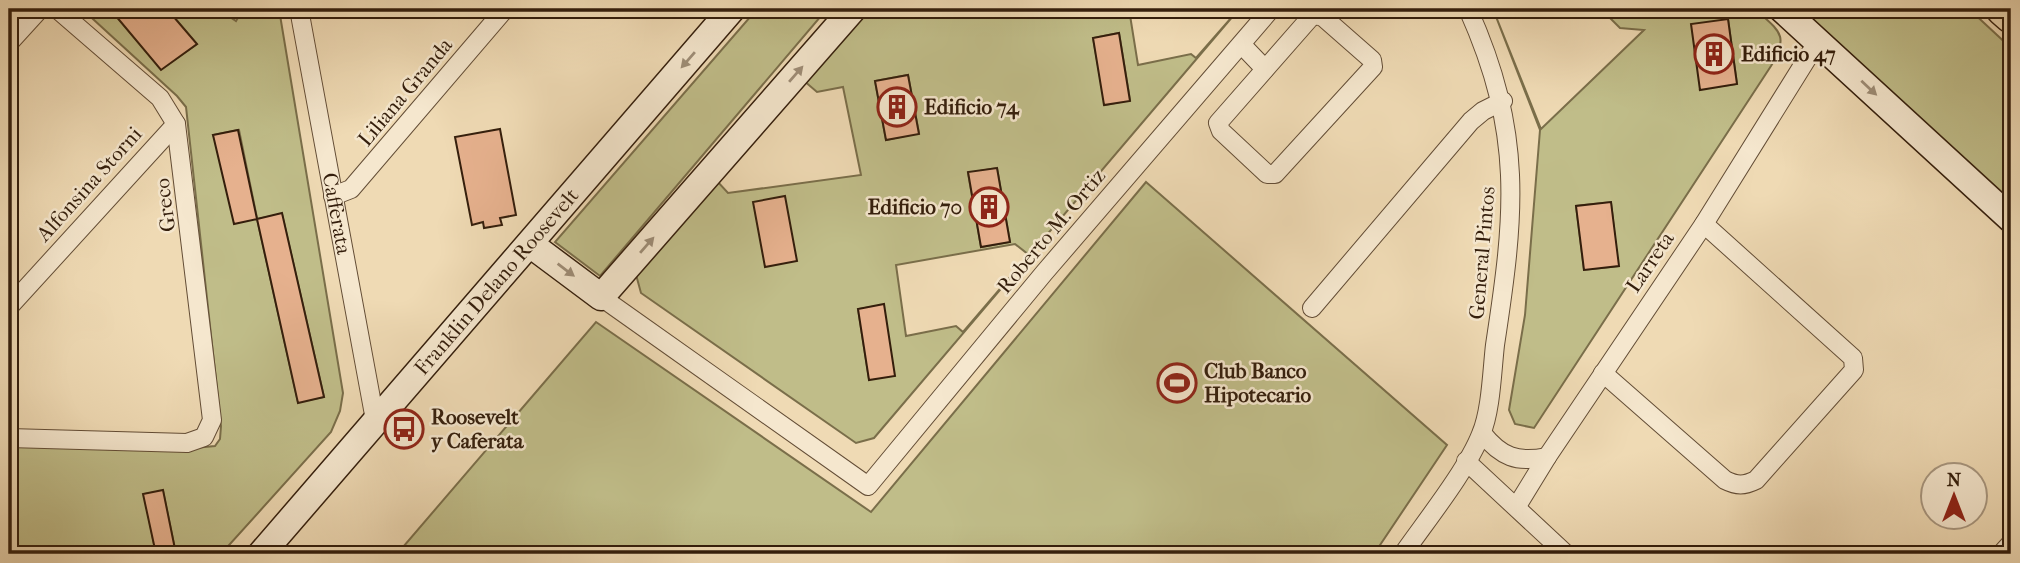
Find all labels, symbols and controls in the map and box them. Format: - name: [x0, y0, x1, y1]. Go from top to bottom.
- street label: Liliana Granda: [353, 33, 457, 151]
- building icon: Edificio 47: [1693, 33, 1735, 75]
- place label: Edificio 47: [1741, 42, 1836, 67]
- one-way arrow: [681, 52, 696, 69]
- one-way arrow: [788, 66, 803, 83]
- one-way arrow: [1860, 80, 1878, 96]
- building icon: Edificio 74: [876, 86, 918, 128]
- place label: Edificio 74: [924, 95, 1020, 120]
- street label: Alfonsina Storni: [31, 122, 147, 247]
- street label: Roberto M. Ortiz: [992, 164, 1110, 298]
- street label: Cafferata: [318, 171, 356, 257]
- street label: Greco: [150, 177, 180, 233]
- street label: Franklin Delano Roosevelt: [409, 183, 584, 380]
- street label: General Pintos: [1464, 185, 1500, 321]
- building icon: Edificio 70: [968, 186, 1010, 228]
- place label: Edificio 70: [868, 195, 962, 219]
- street label: Larreta: [1621, 227, 1679, 297]
- one-way arrow: [639, 237, 654, 254]
- one-way arrow: [557, 263, 575, 277]
- place label: Club Banco Hipotecario: [1204, 359, 1312, 407]
- sports icon: Club Banco Hipotecario: [1156, 362, 1198, 404]
- place label: Roosevelt y Caferata: [431, 405, 525, 453]
- bus stop icon: Roosevelt y Caferata: [383, 408, 425, 450]
- north arrow: [1918, 462, 1988, 532]
- text: N: [1947, 469, 1962, 491]

